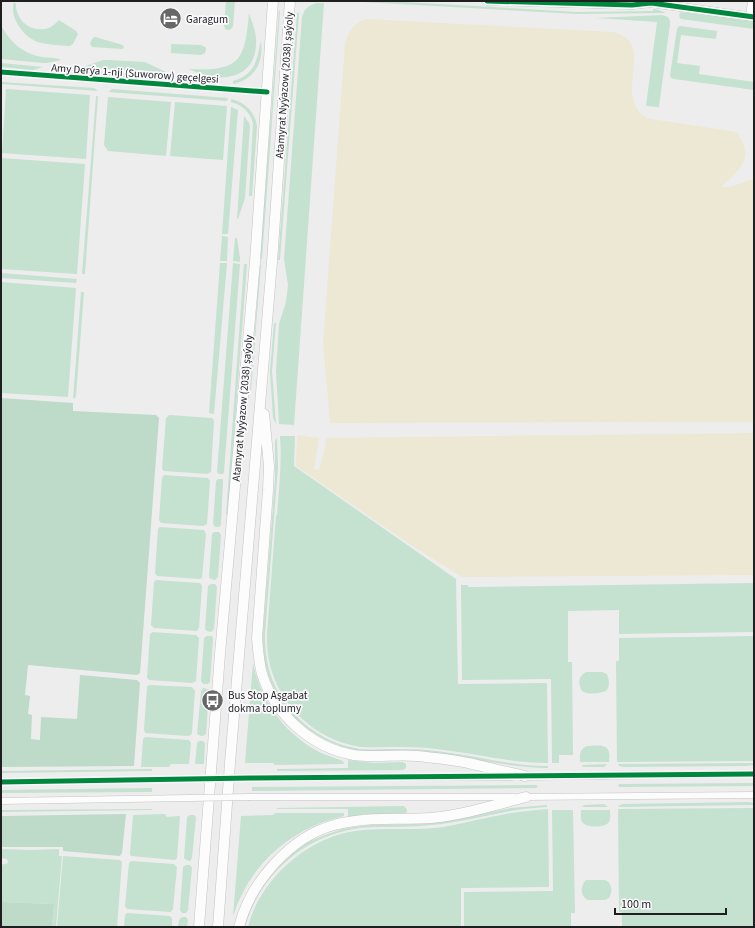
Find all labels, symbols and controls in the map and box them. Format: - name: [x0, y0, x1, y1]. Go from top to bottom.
- hotel icon: Garagum: [157, 6, 183, 32]
- street label: Atamyrat Nyýazow (2038) şaýoly: [272, 11, 297, 159]
- place label: Garagum: [186, 12, 228, 27]
- street label: Amy Derýa 1-nji (Suworow) geçelgesi: [51, 60, 219, 87]
- street label: Atamyrat Nyýazow (2038) şaýoly: [229, 334, 256, 482]
- bus stop icon: Bus Stop Aşgabat dokma toplumy: [199, 688, 225, 714]
- place label: Bus Stop Aşgabat dokma toplumy: [228, 688, 308, 716]
- scale bar: [615, 890, 726, 916]
- text: 100 m: [621, 896, 651, 913]

